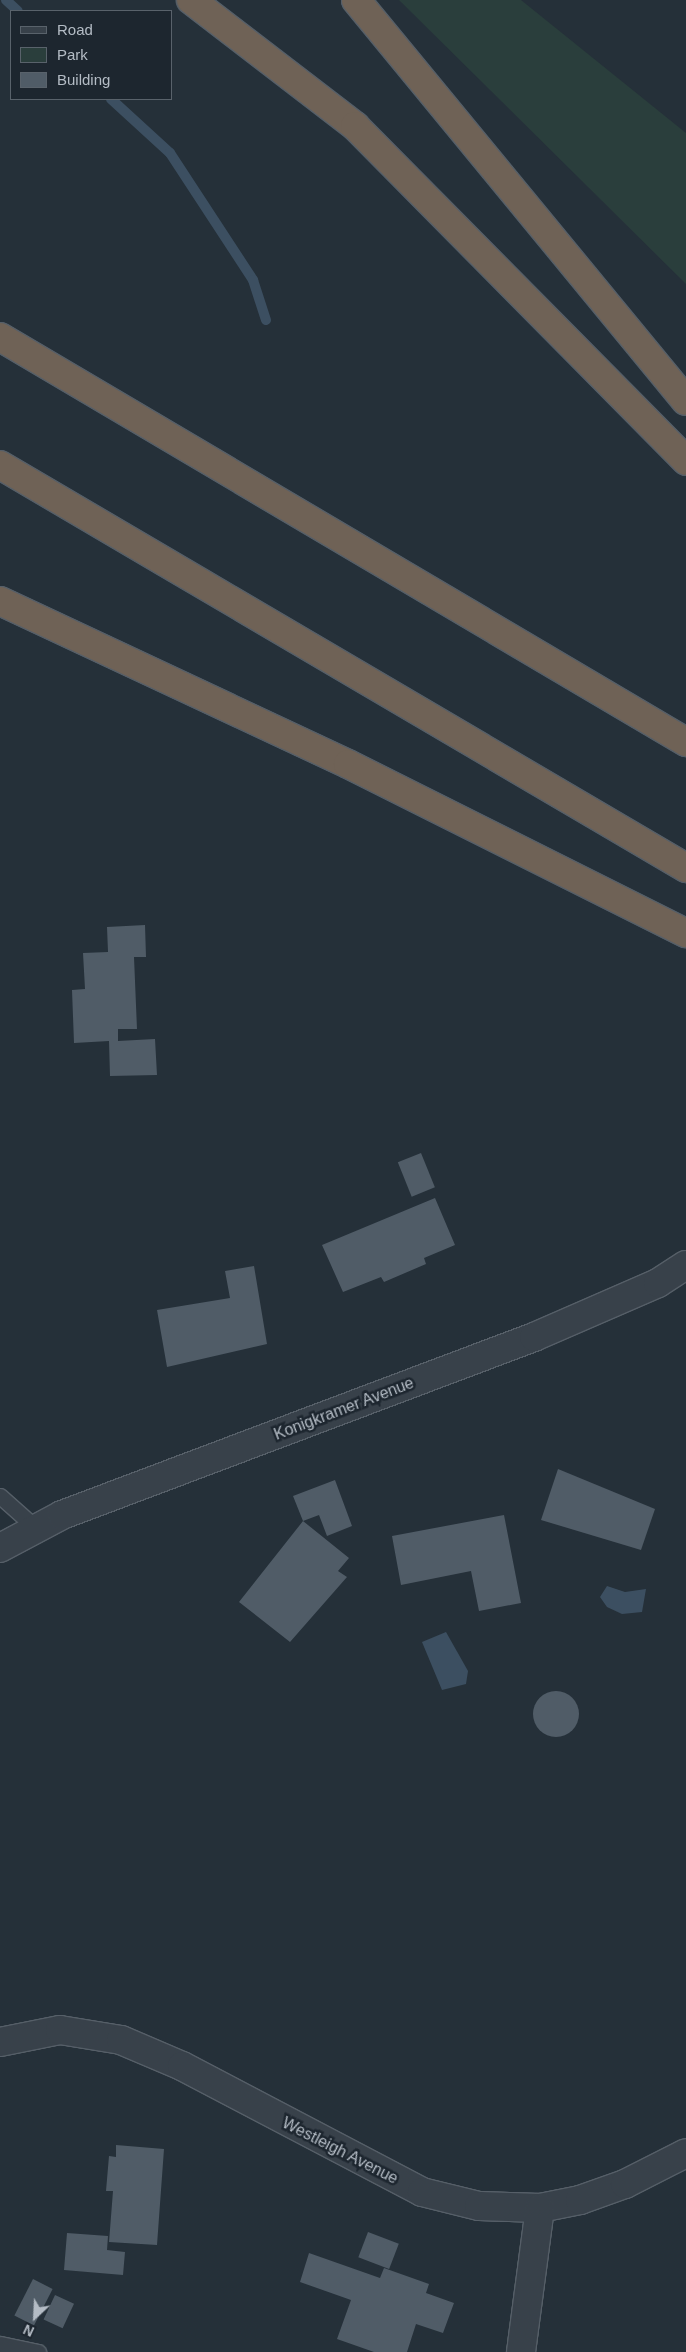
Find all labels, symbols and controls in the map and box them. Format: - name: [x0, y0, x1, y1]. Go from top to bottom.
- legend: [10, 10, 172, 100]
- text: Road: [57, 21, 93, 38]
- text: Park: [57, 46, 88, 63]
- text: Building: [57, 71, 110, 88]
- street label: Konigkramer Avenue: [271, 1373, 417, 1445]
- street label: Westleigh Avenue: [278, 2113, 402, 2189]
- north arrow: [10, 2292, 60, 2342]
- text: N: [21, 2321, 37, 2340]

